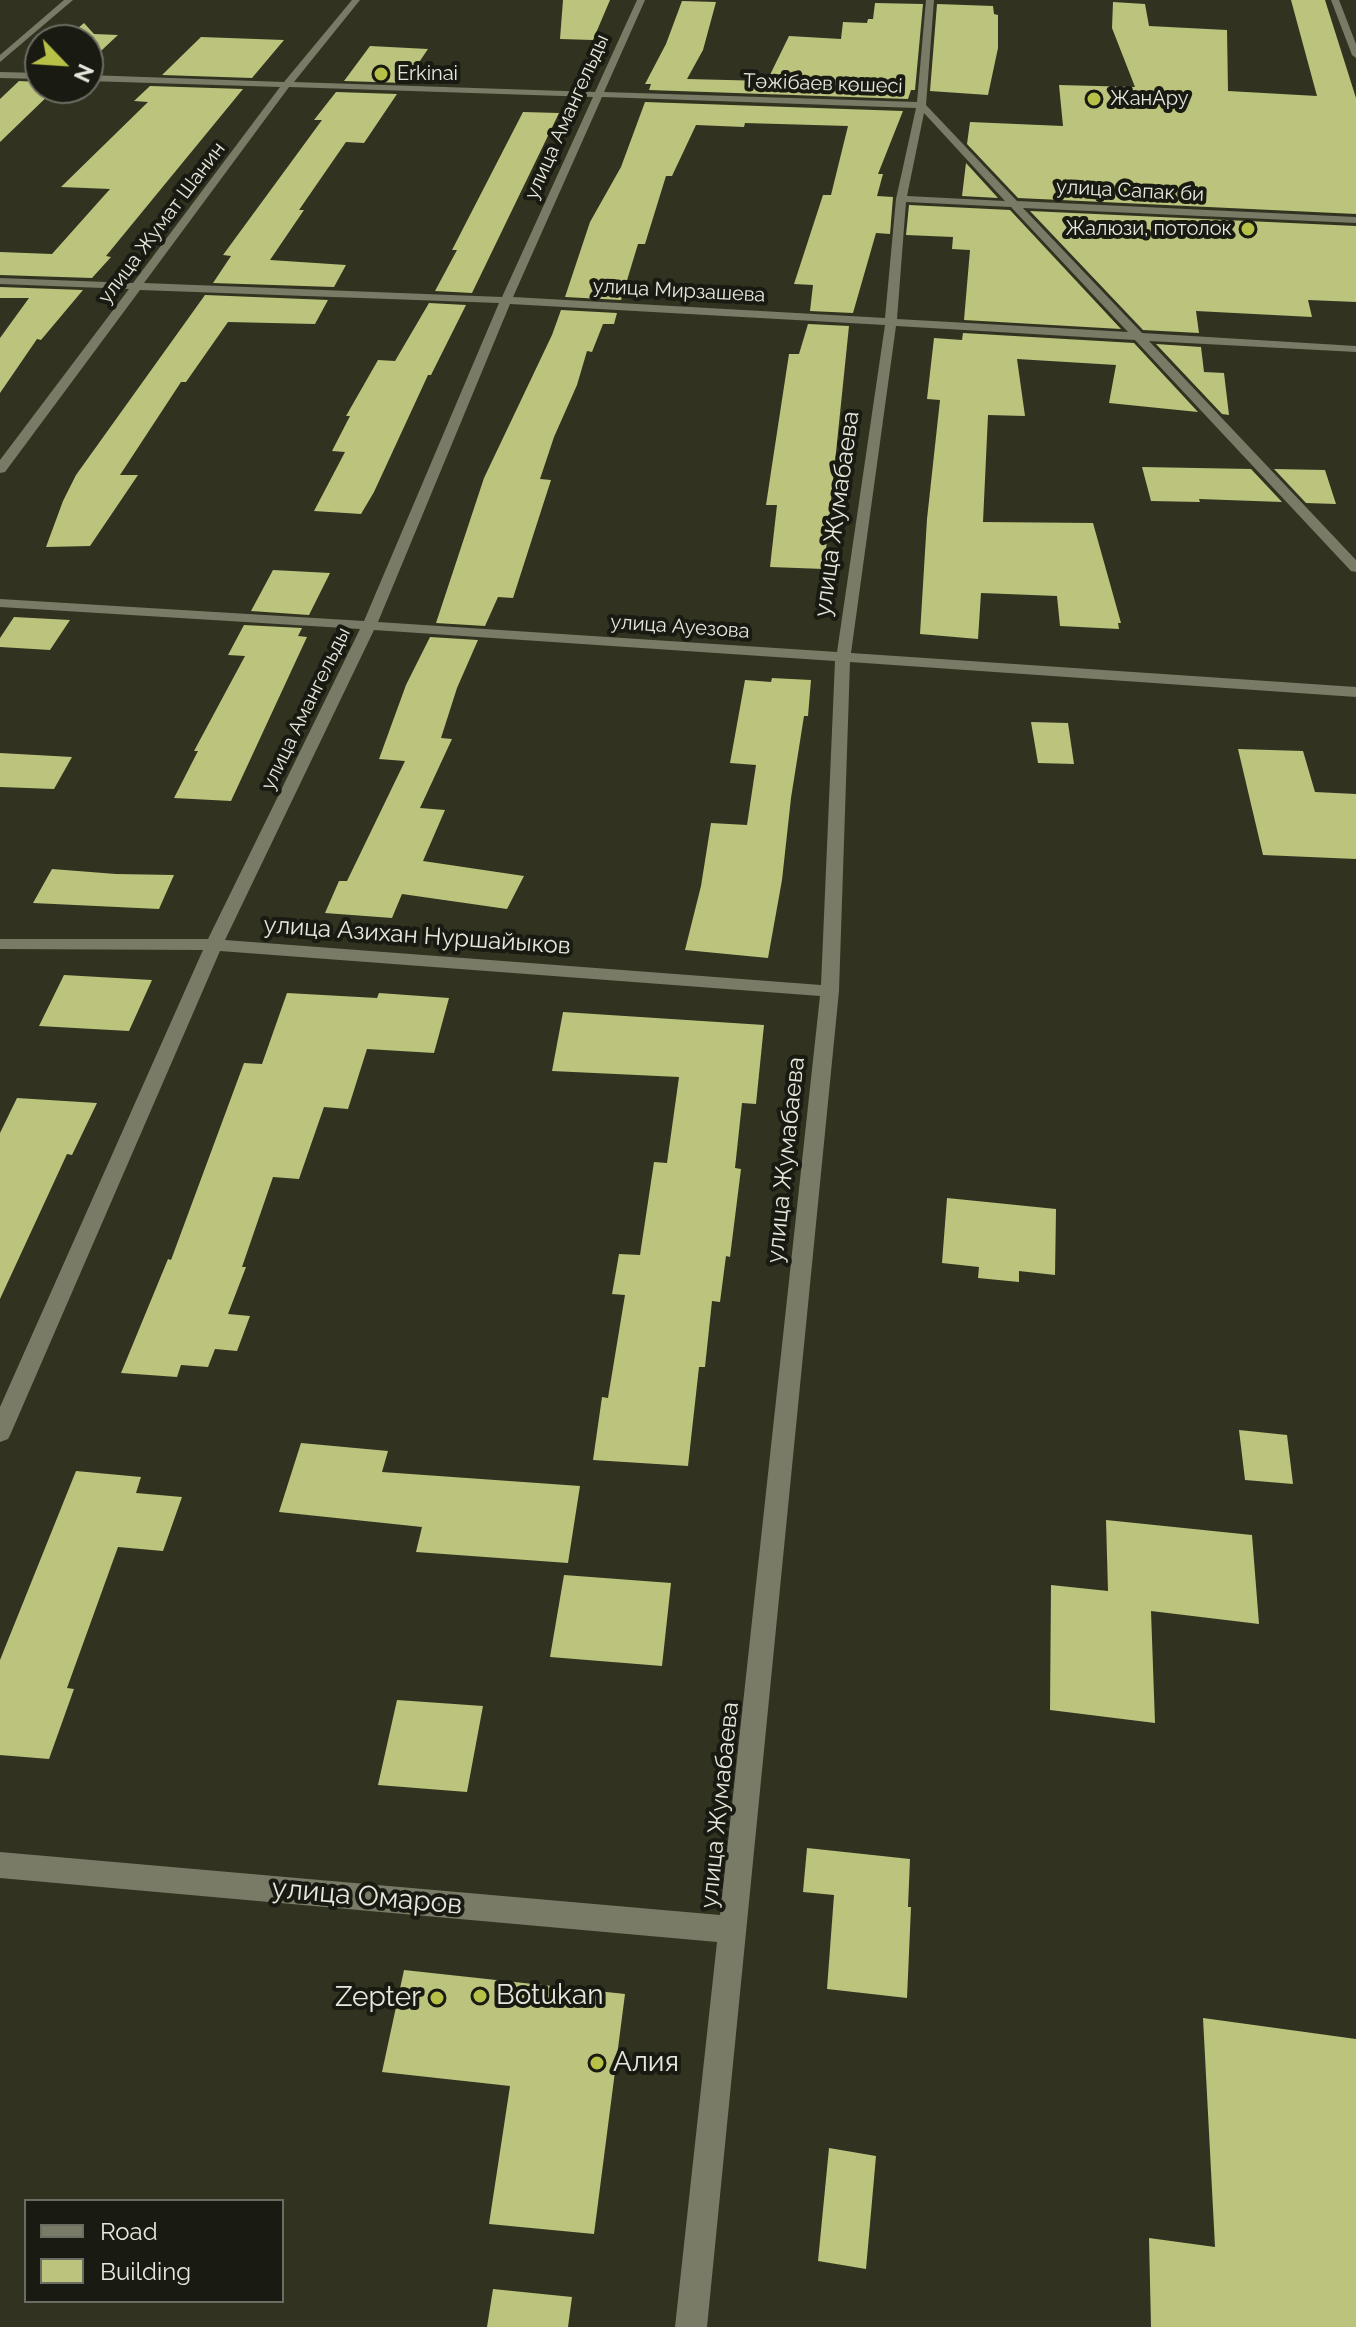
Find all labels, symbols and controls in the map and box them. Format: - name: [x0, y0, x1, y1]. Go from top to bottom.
- north arrow: [24, 24, 104, 104]
- street label: улица Амангельды: [520, 31, 614, 203]
- text: N: [69, 60, 99, 86]
- place label: Erkinai: [397, 62, 458, 86]
- marker: Erkinai: [372, 65, 390, 83]
- street label: Тәжібаев көшесі: [743, 69, 903, 99]
- place label: ЖанАру: [1110, 87, 1189, 111]
- marker: ЖанАру: [1085, 90, 1103, 108]
- street label: улица Жумат Шанин: [93, 138, 231, 308]
- street label: улица Сапак би: [1055, 175, 1205, 207]
- place label: Жалюзи, потолок: [1065, 217, 1232, 241]
- marker: Жалюзи, потолок: [1239, 220, 1257, 238]
- street label: улица Мирзашева: [592, 274, 766, 308]
- street label: улица Жумабаева: [808, 409, 866, 619]
- street label: улица Ауезова: [610, 610, 750, 644]
- street label: улица Амангельды: [256, 624, 356, 794]
- street label: улица Азихан Нуршайыков: [262, 911, 572, 961]
- street label: улица Жумабаева: [761, 1055, 811, 1265]
- street label: улица Жумабаева: [695, 1700, 745, 1910]
- street label: улица Омаров: [270, 1872, 464, 1922]
- place label: Botukan: [496, 1979, 603, 2013]
- place label: Zepter: [335, 1981, 421, 2015]
- marker: Botukan: [471, 1987, 489, 2005]
- marker: Zepter: [428, 1989, 446, 2007]
- place label: Алия: [613, 2046, 679, 2080]
- marker: Алия: [588, 2054, 606, 2072]
- legend: [24, 2199, 284, 2303]
- text: Road: [100, 2217, 158, 2246]
- text: Building: [100, 2257, 191, 2286]

